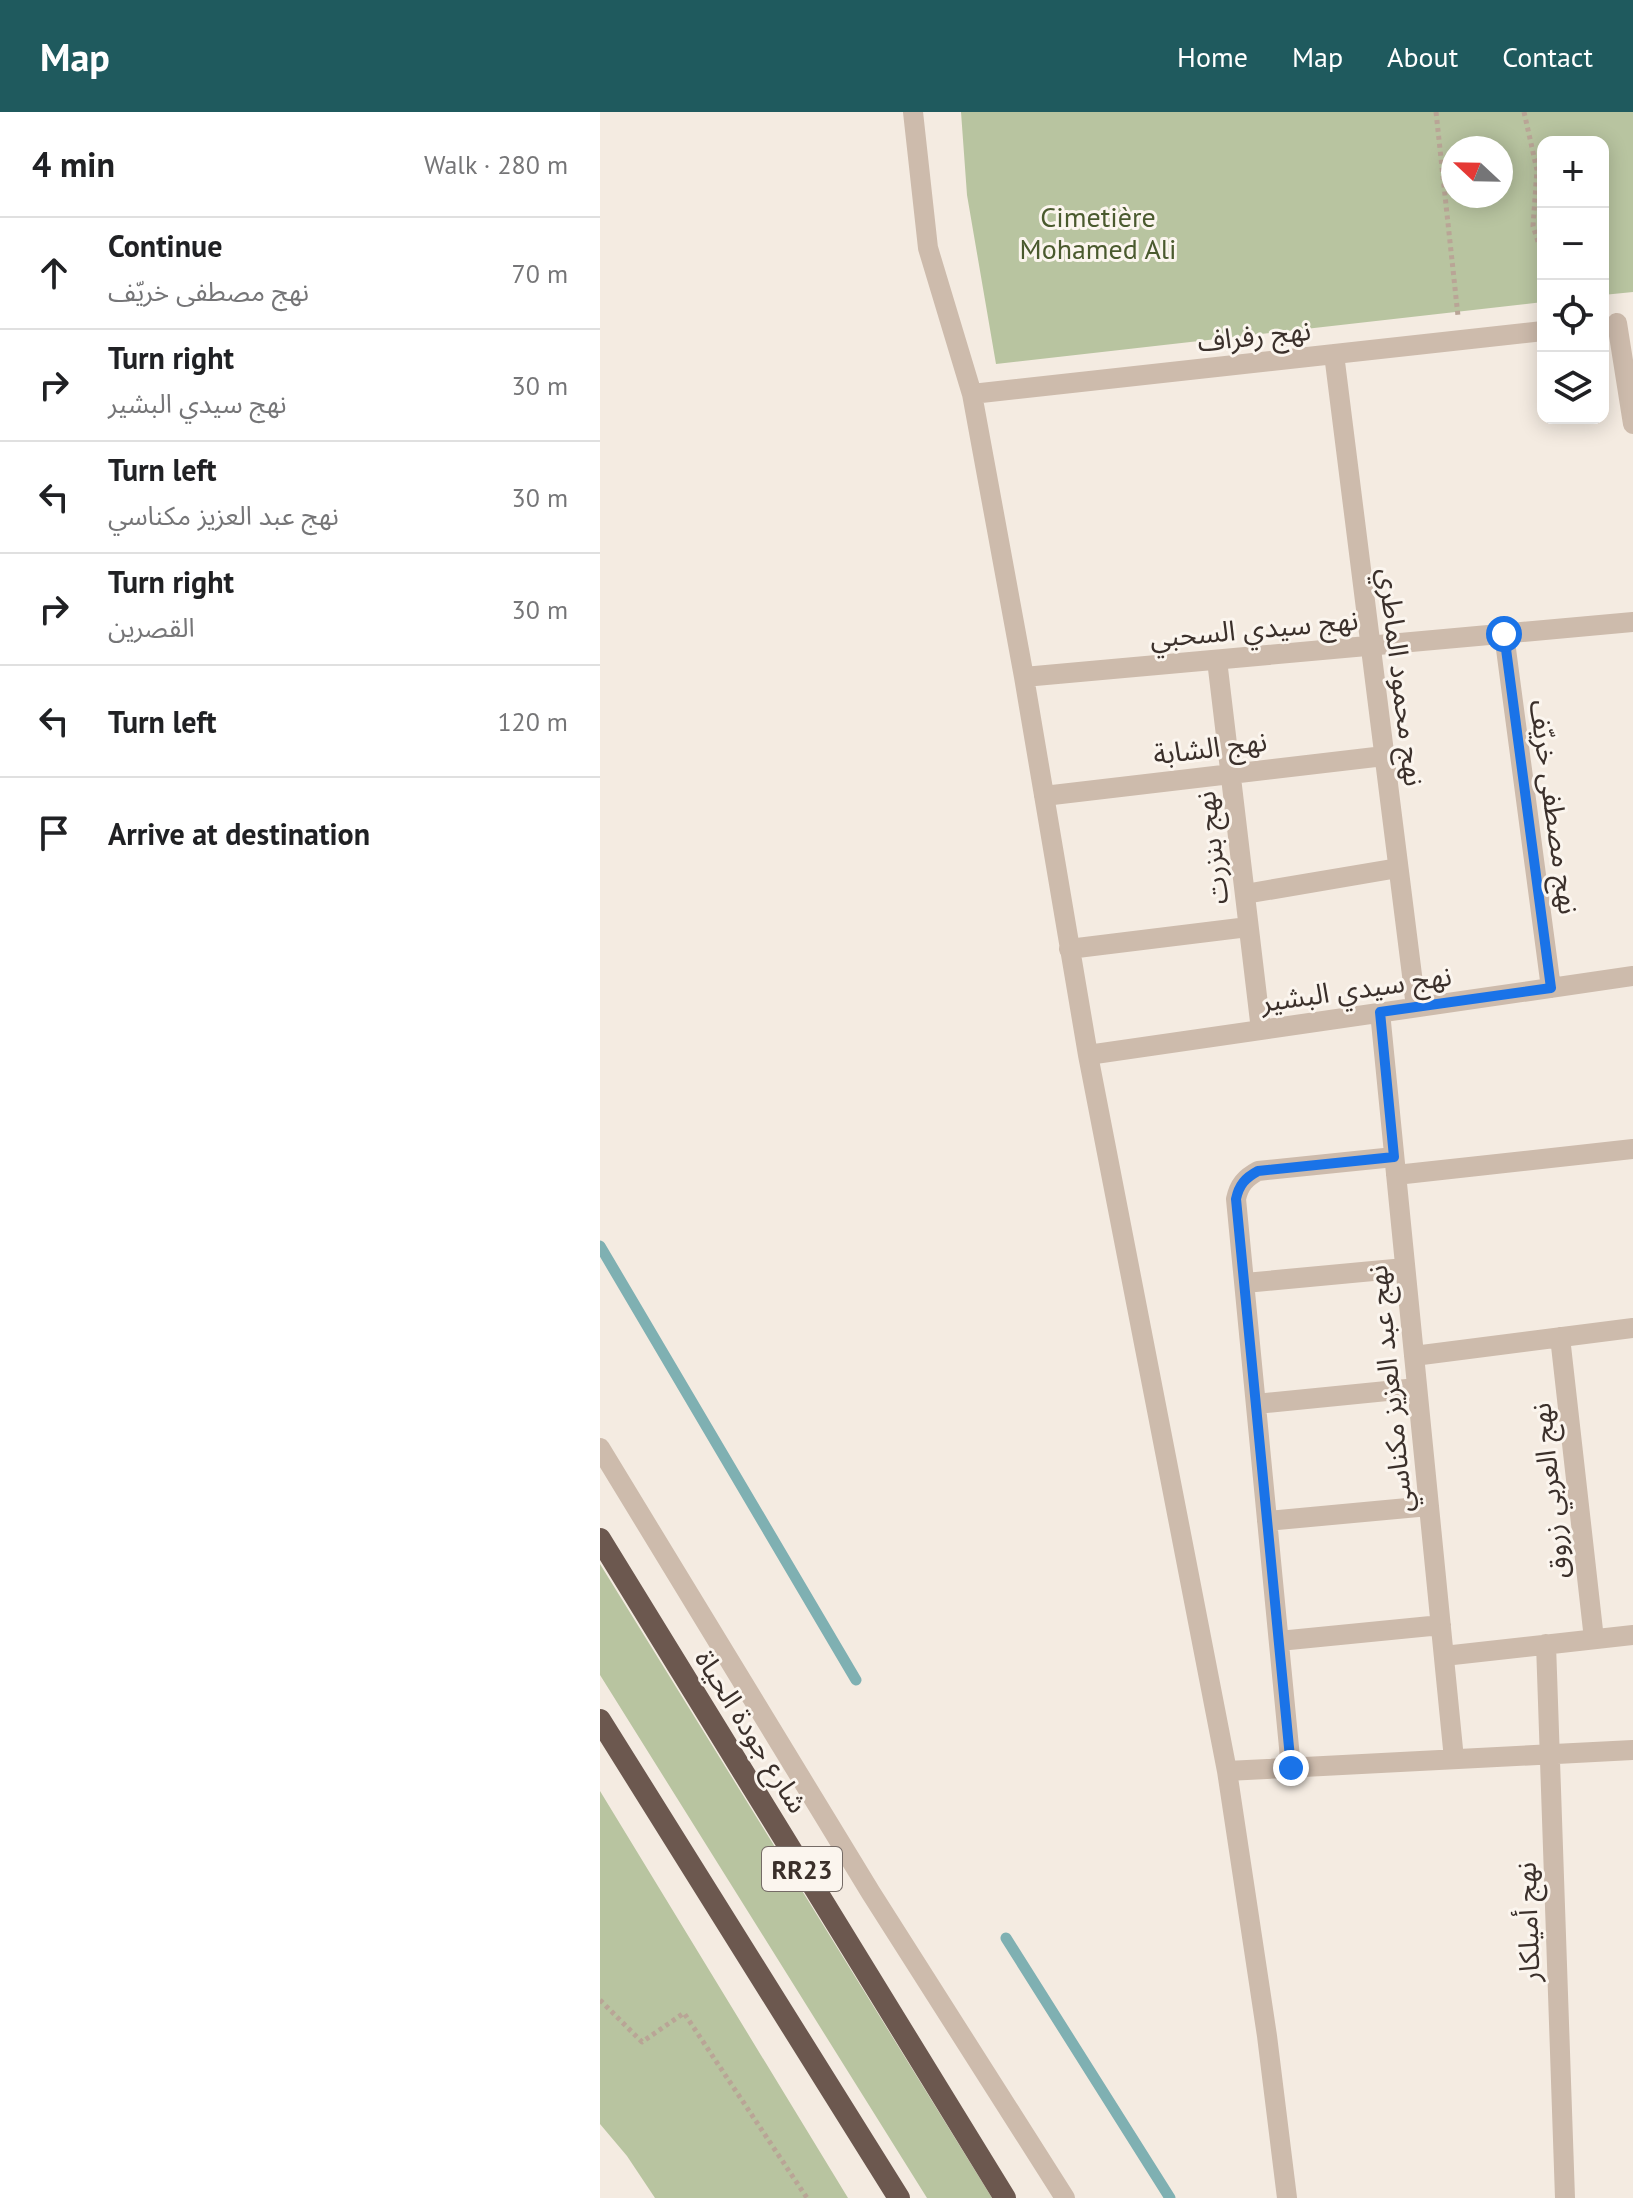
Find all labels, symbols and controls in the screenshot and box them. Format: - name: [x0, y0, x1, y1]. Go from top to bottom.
- text: Map: [40, 32, 110, 81]
- text: Home: [1177, 38, 1248, 75]
- text: Map: [1292, 38, 1343, 75]
- text: About: [1387, 38, 1458, 75]
- text: Contact: [1502, 38, 1593, 75]
- north arrow: [1441, 136, 1513, 208]
- map controls: [1537, 136, 1609, 424]
- button: +: [1537, 136, 1609, 208]
- text: 4 min: [32, 142, 115, 186]
- text: Walk · 280 m: [424, 148, 568, 181]
- park label: Cimetière Mohamed Ali: [1019, 198, 1177, 267]
- button: −: [1537, 208, 1609, 280]
- text: Continue: [108, 226, 222, 265]
- icon: ahead: [32, 251, 76, 295]
- text: 70 m: [512, 257, 568, 290]
- text: نهج مصطفى خريّف: [108, 275, 309, 308]
- button: locate: [1537, 280, 1609, 352]
- street label: نهج رفراف: [1195, 311, 1313, 362]
- text: Turn right: [108, 338, 234, 377]
- button: layers: [1537, 352, 1609, 424]
- icon: right: [32, 363, 76, 407]
- text: 30 m: [512, 369, 568, 402]
- text: نهج سيدي البشير: [108, 387, 287, 420]
- text: Turn left: [108, 450, 216, 489]
- icon: left: [32, 475, 76, 519]
- text: 30 m: [512, 481, 568, 514]
- text: نهج عبد العزيز مكناسي: [108, 499, 339, 532]
- text: Turn right: [108, 562, 234, 601]
- street label: نهج محمود الماطري: [1367, 566, 1434, 789]
- icon: right: [32, 587, 76, 631]
- text: 30 m: [512, 593, 568, 626]
- street label: نهج سيدي السحبي: [1148, 600, 1360, 659]
- text: القصرين: [108, 611, 195, 644]
- route start: [1486, 616, 1522, 652]
- street label: نهج مصطفى خريّف: [1519, 697, 1588, 917]
- icon: left: [32, 699, 76, 743]
- text: Turn left: [108, 702, 216, 741]
- text: 120 m: [497, 705, 568, 738]
- street label: نهج الشابة: [1151, 722, 1269, 775]
- street label: نهج بنزرت: [1186, 789, 1239, 907]
- icon: arrive: [32, 811, 76, 855]
- text: Arrive at destination: [108, 814, 370, 853]
- street label: نهج سيدي البشير: [1257, 956, 1454, 1023]
- street label: نهج عبد العزيز مكناسي: [1358, 1263, 1424, 1514]
- street label: نهج العربي زروق: [1521, 1401, 1580, 1581]
- street label: شارع جودة الحياة: [685, 1642, 817, 1821]
- route end: [1273, 1750, 1309, 1786]
- road number: RR23: [762, 1847, 842, 1891]
- street label: نهج أميلكار: [1506, 1861, 1551, 1984]

